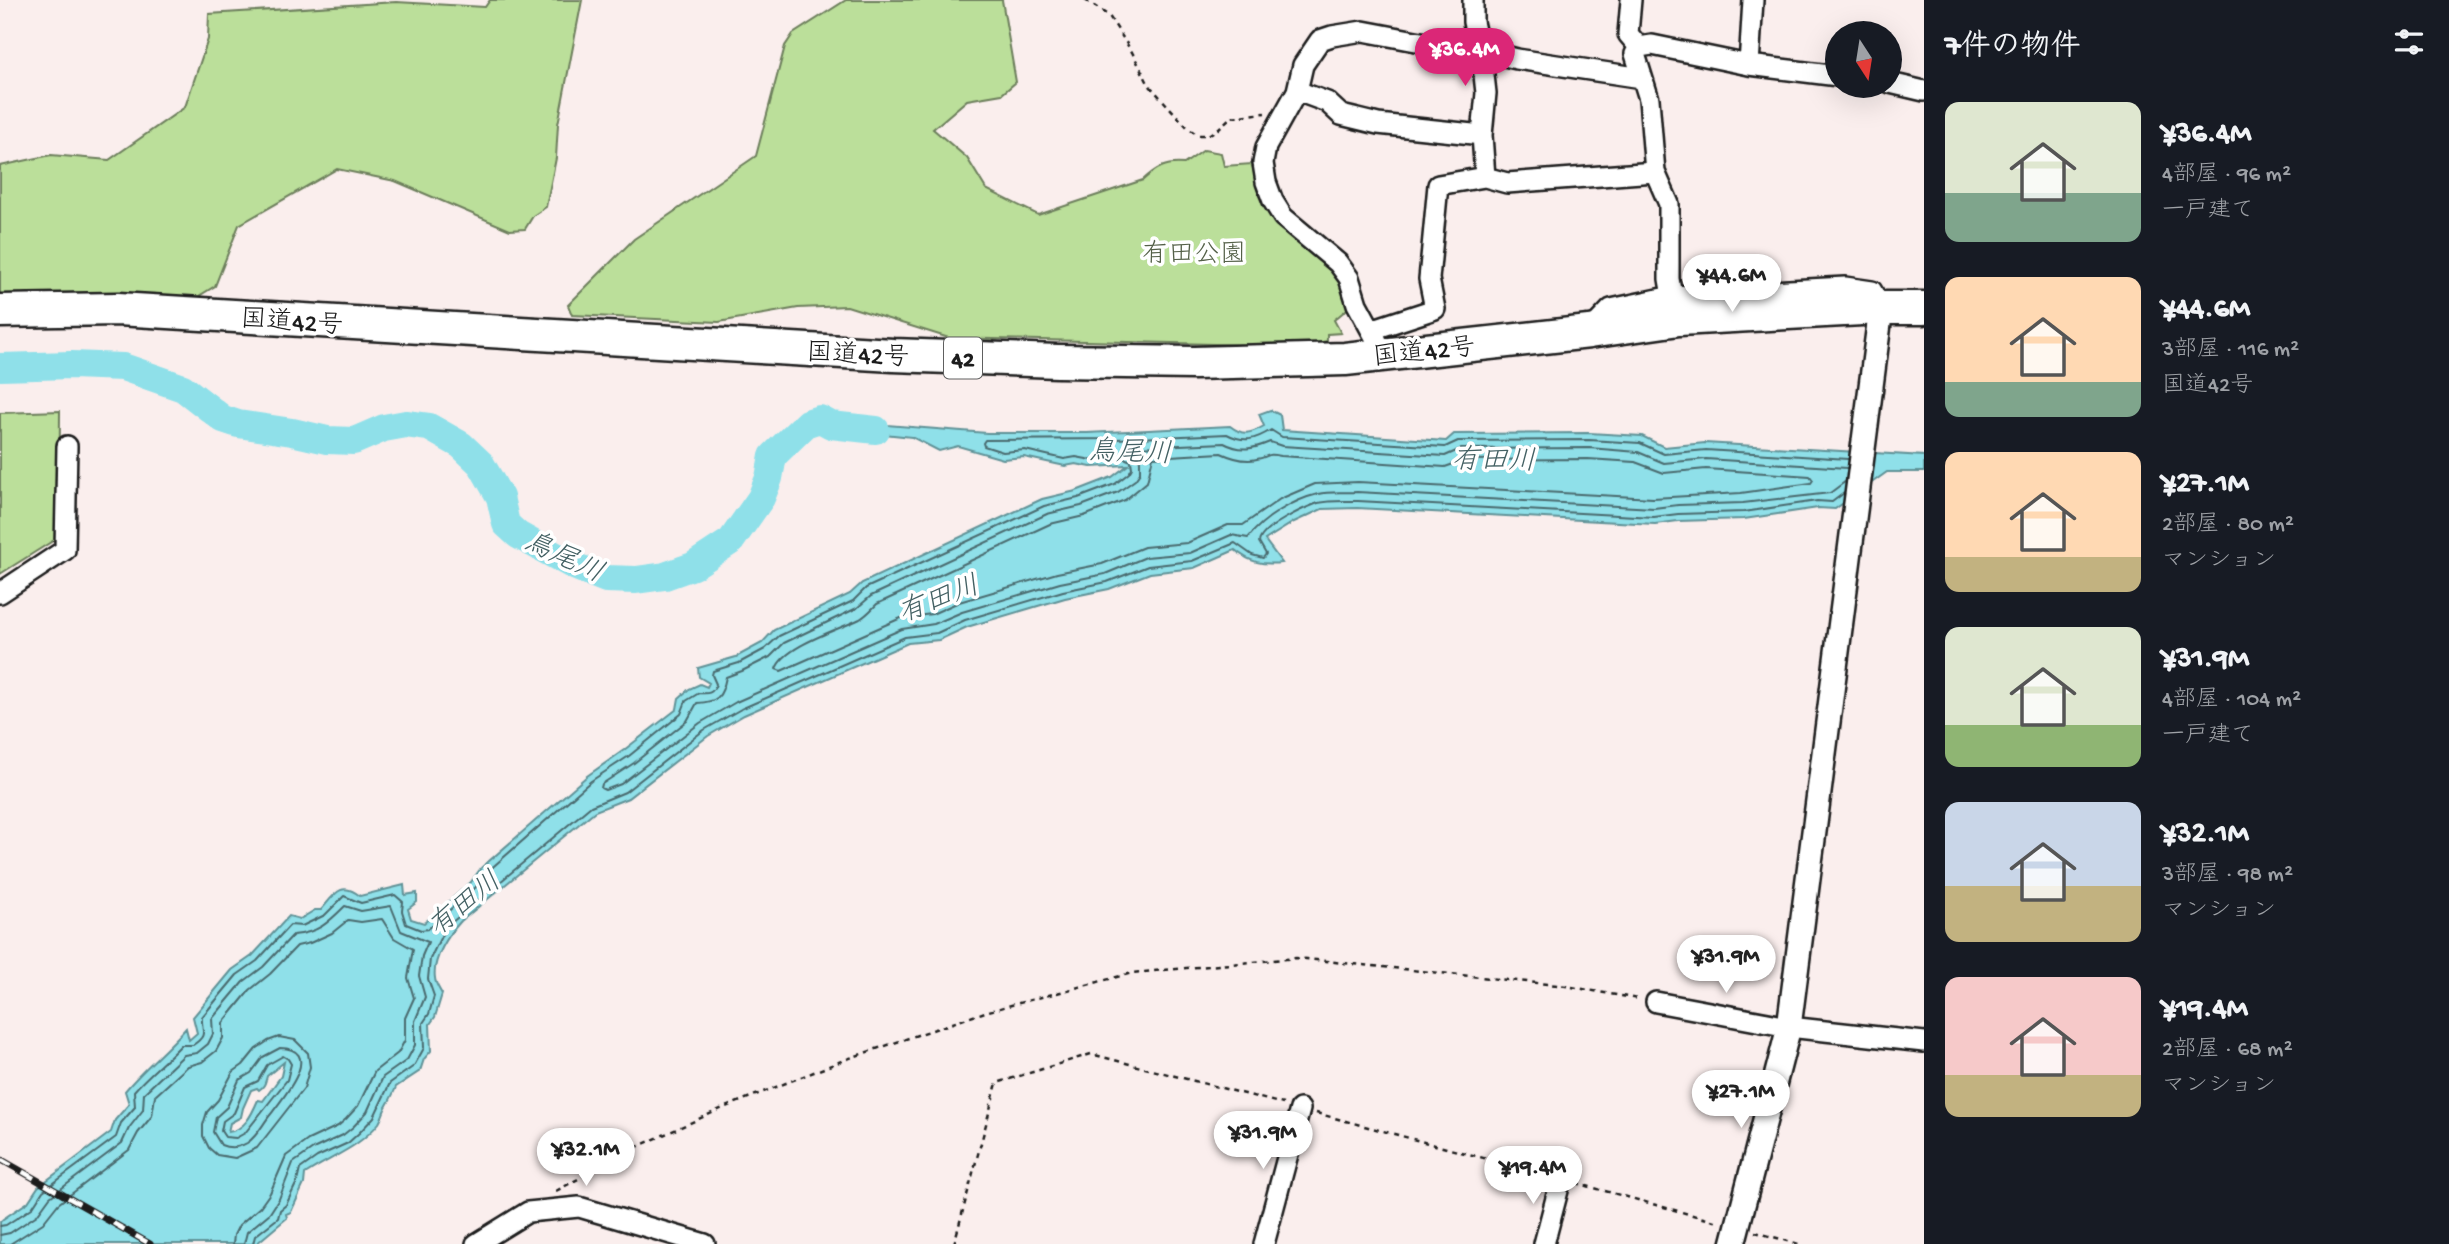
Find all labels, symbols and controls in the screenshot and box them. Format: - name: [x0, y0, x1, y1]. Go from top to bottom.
- north arrow: [1825, 21, 1902, 98]
- map controls: [1825, 21, 1902, 98]
- icon: filters: [2390, 23, 2428, 61]
- pin: ¥36.4M: [1408, 28, 1522, 88]
- text: 7件の物件: [1945, 31, 2081, 66]
- text: ¥36.4M: [1431, 37, 1499, 64]
- text: ¥36.4M: [2162, 118, 2251, 153]
- icon: home: [2001, 130, 2085, 214]
- text: 4部屋 · 96 m²: [2162, 162, 2291, 189]
- text: 一戸建て: [2162, 198, 2254, 225]
- park label: 有田公園: [1142, 239, 1246, 272]
- pin: ¥44.6M: [1675, 254, 1789, 314]
- text: ¥44.6M: [1698, 263, 1766, 290]
- text: ¥44.6M: [2162, 293, 2250, 328]
- street label: 国道42号: [239, 304, 344, 344]
- icon: home: [2001, 305, 2085, 389]
- street label: 国道42号: [1371, 333, 1477, 375]
- text: 3部屋 · 116 m²: [2162, 337, 2299, 364]
- street label: 国道42号: [805, 338, 910, 376]
- road number: 42: [944, 338, 982, 379]
- text: 国道42号: [2162, 373, 2253, 400]
- water label: 鳥尾川: [1087, 436, 1172, 472]
- water label: 有田川: [1452, 444, 1536, 480]
- text: ¥27.1M: [2162, 468, 2249, 503]
- icon: home: [2001, 480, 2085, 564]
- text: 2部屋 · 80 m²: [2162, 512, 2294, 539]
- water label: 鳥尾川: [518, 525, 609, 592]
- text: マンション: [2162, 548, 2276, 575]
- water label: 有田川: [894, 570, 985, 632]
- text: ¥31.9M: [2162, 643, 2249, 678]
- icon: home: [2001, 655, 2085, 739]
- text: 4部屋 · 104 m²: [2162, 687, 2301, 714]
- text: 一戸建て: [2162, 723, 2254, 750]
- text: ¥32.1M: [2162, 818, 2249, 853]
- icon: home: [2001, 830, 2085, 914]
- text: 3部屋 · 98 m²: [2162, 862, 2293, 889]
- water label: 有田川: [422, 865, 509, 945]
- text: マンション: [2162, 898, 2276, 925]
- pin: ¥31.9M: [1669, 936, 1783, 995]
- text: ¥31.9M: [1693, 944, 1759, 971]
- text: ¥19.4M: [2162, 993, 2248, 1028]
- icon: home: [2001, 1005, 2085, 1089]
- text: 2部屋 · 68 m²: [2162, 1037, 2293, 1064]
- pin: ¥27.1M: [1684, 1070, 1798, 1130]
- text: マンション: [2162, 1073, 2276, 1100]
- text: ¥27.1M: [1708, 1079, 1774, 1106]
- pin: ¥31.9M: [1206, 1112, 1320, 1171]
- text: ¥31.9M: [1230, 1120, 1296, 1147]
- pin: ¥32.1M: [529, 1128, 643, 1188]
- text: ¥32.1M: [553, 1137, 619, 1164]
- pin: ¥19.4M: [1476, 1146, 1590, 1206]
- text: ¥19.4M: [1500, 1155, 1566, 1182]

